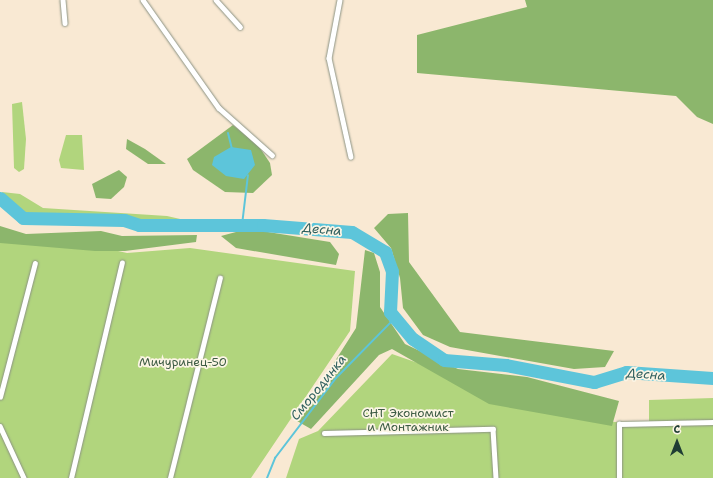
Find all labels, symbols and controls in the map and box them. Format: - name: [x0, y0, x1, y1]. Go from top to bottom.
- water label: Десна: [302, 221, 342, 239]
- water label: Смородинка: [288, 352, 350, 424]
- park label: Мичуринец-50: [139, 356, 227, 370]
- water label: Десна: [626, 366, 666, 384]
- park label: СНТ Экономист и Монтажник: [362, 407, 454, 435]
- north arrow: [657, 422, 697, 462]
- text: С: [674, 422, 680, 437]

